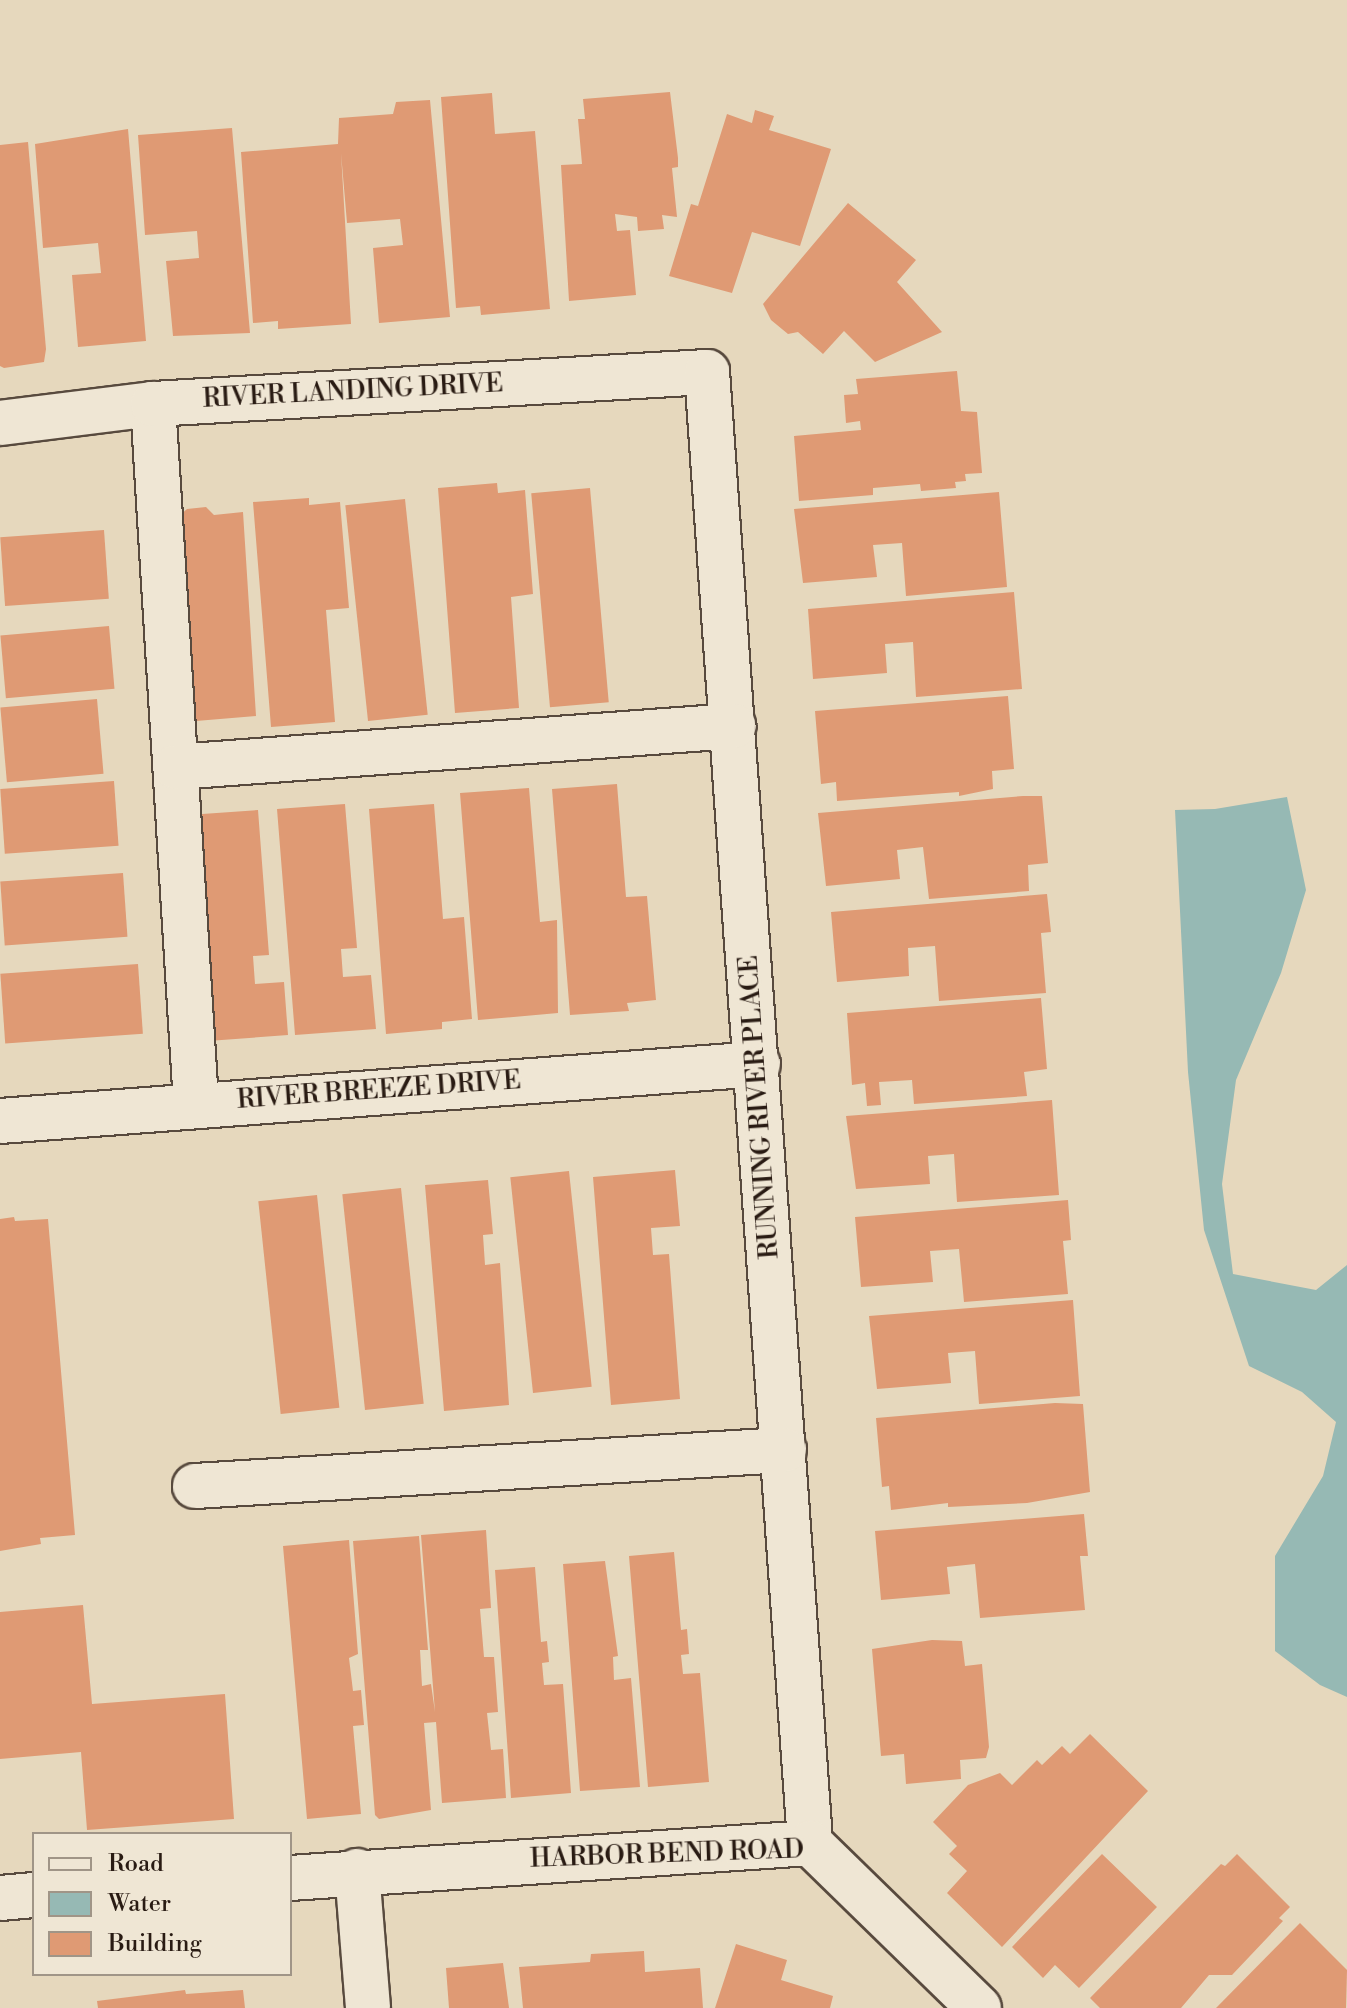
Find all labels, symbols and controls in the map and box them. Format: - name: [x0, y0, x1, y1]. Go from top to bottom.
- street label: RIVER LANDING DRIVE: [202, 369, 504, 415]
- street label: RUNNING RIVER PLACE: [734, 954, 786, 1260]
- street label: RIVER BREEZE DRIVE: [236, 1066, 522, 1116]
- legend: [32, 1832, 292, 1976]
- street label: HARBOR BEND ROAD: [529, 1835, 805, 1875]
- text: Road: [108, 1849, 164, 1879]
- text: Water: [108, 1889, 171, 1919]
- text: Building: [108, 1929, 202, 1959]

